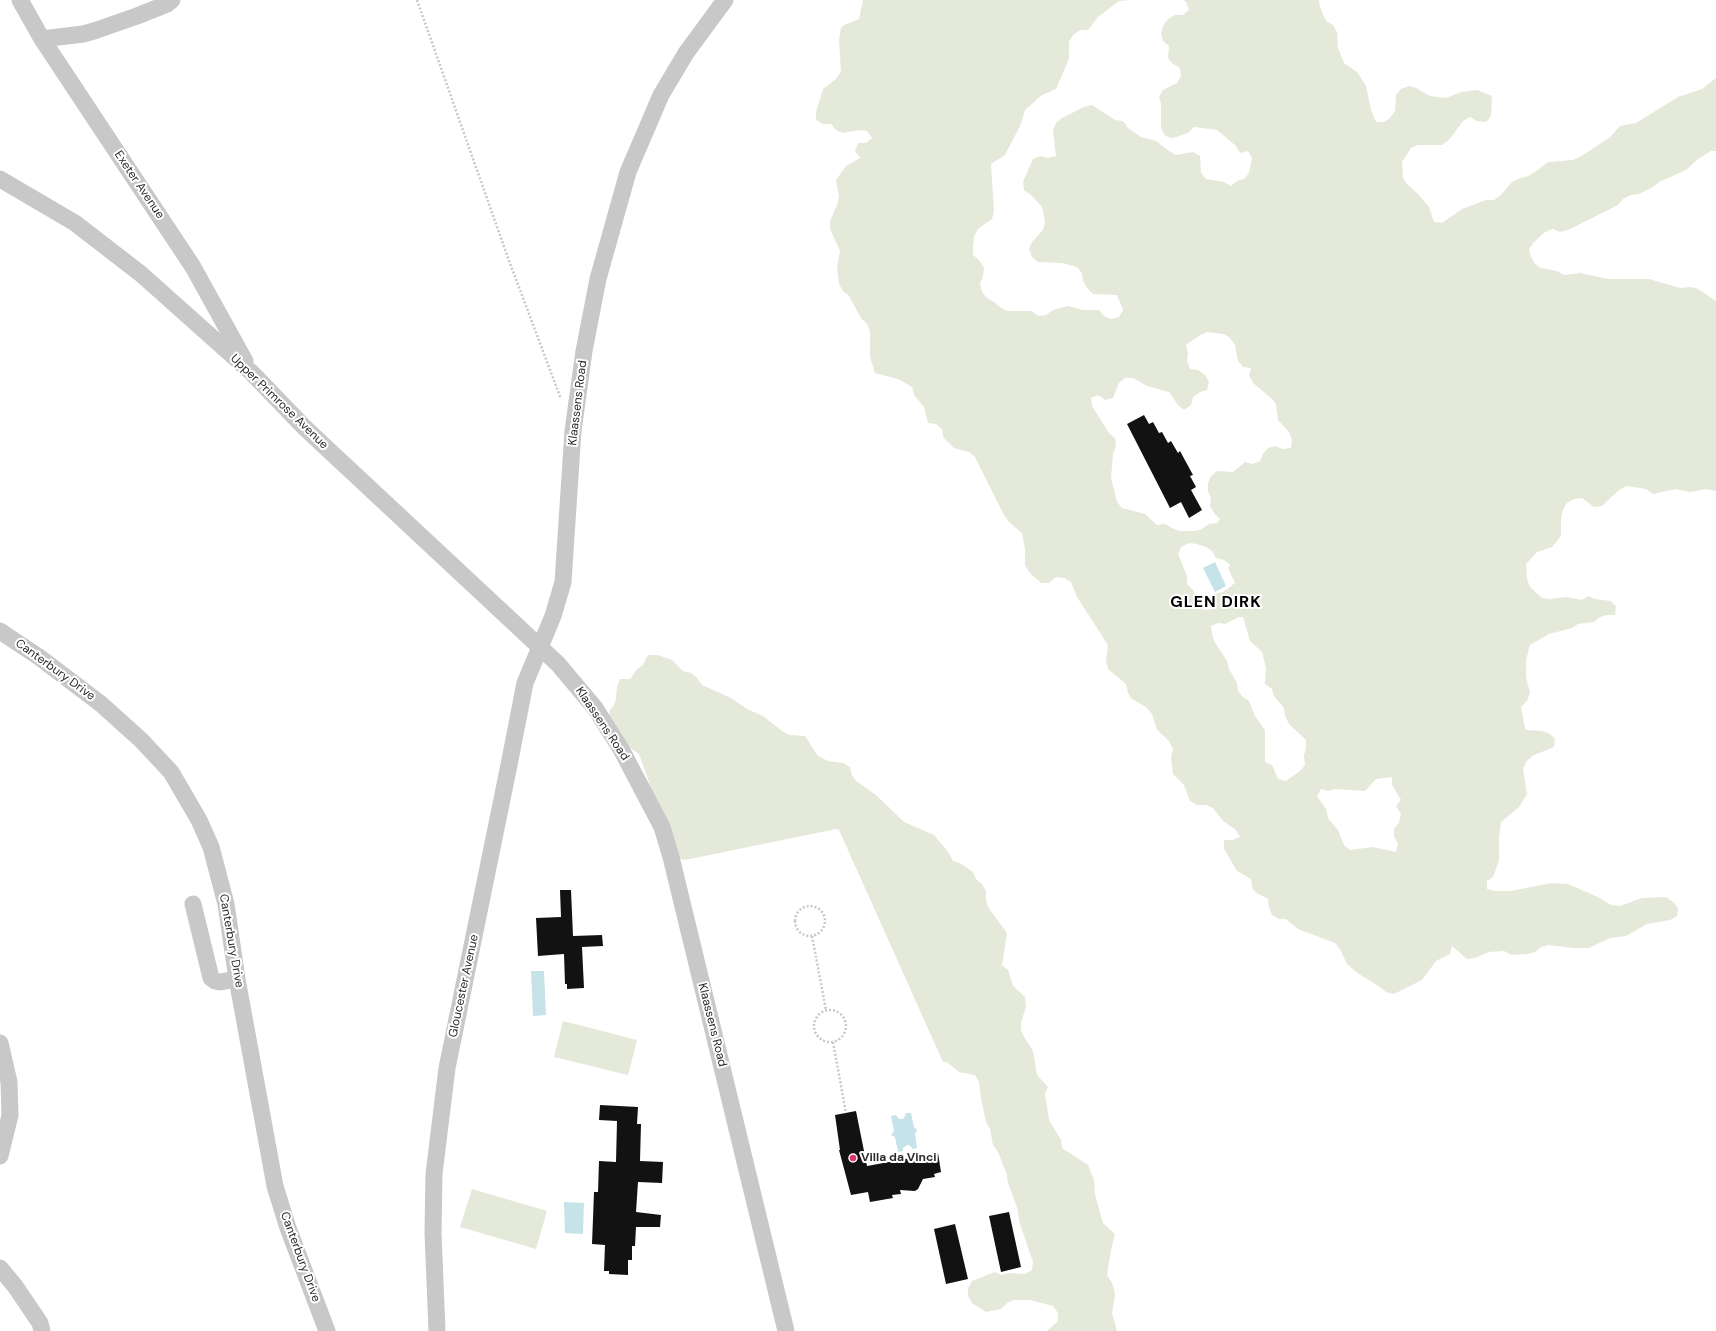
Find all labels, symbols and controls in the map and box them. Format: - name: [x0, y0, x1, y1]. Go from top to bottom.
- street label: Exeter Avenue: [111, 148, 167, 222]
- street label: Upper Primrose Avenue: [227, 352, 331, 452]
- street label: Klaassens Road: [566, 360, 590, 446]
- district label: GLEN DIRK: [1170, 593, 1262, 613]
- street label: Canterbury Drive: [12, 636, 98, 704]
- street label: Klaassens Road: [572, 684, 632, 764]
- street label: Canterbury Drive: [216, 893, 246, 989]
- street label: Gloucester Avenue: [446, 933, 482, 1039]
- street label: Klaassens Road: [695, 982, 729, 1068]
- place label: Villa da Vinci: [861, 1151, 936, 1165]
- marker: Villa da Vinci: [848, 1153, 858, 1163]
- street label: Canterbury Drive: [277, 1210, 323, 1304]

